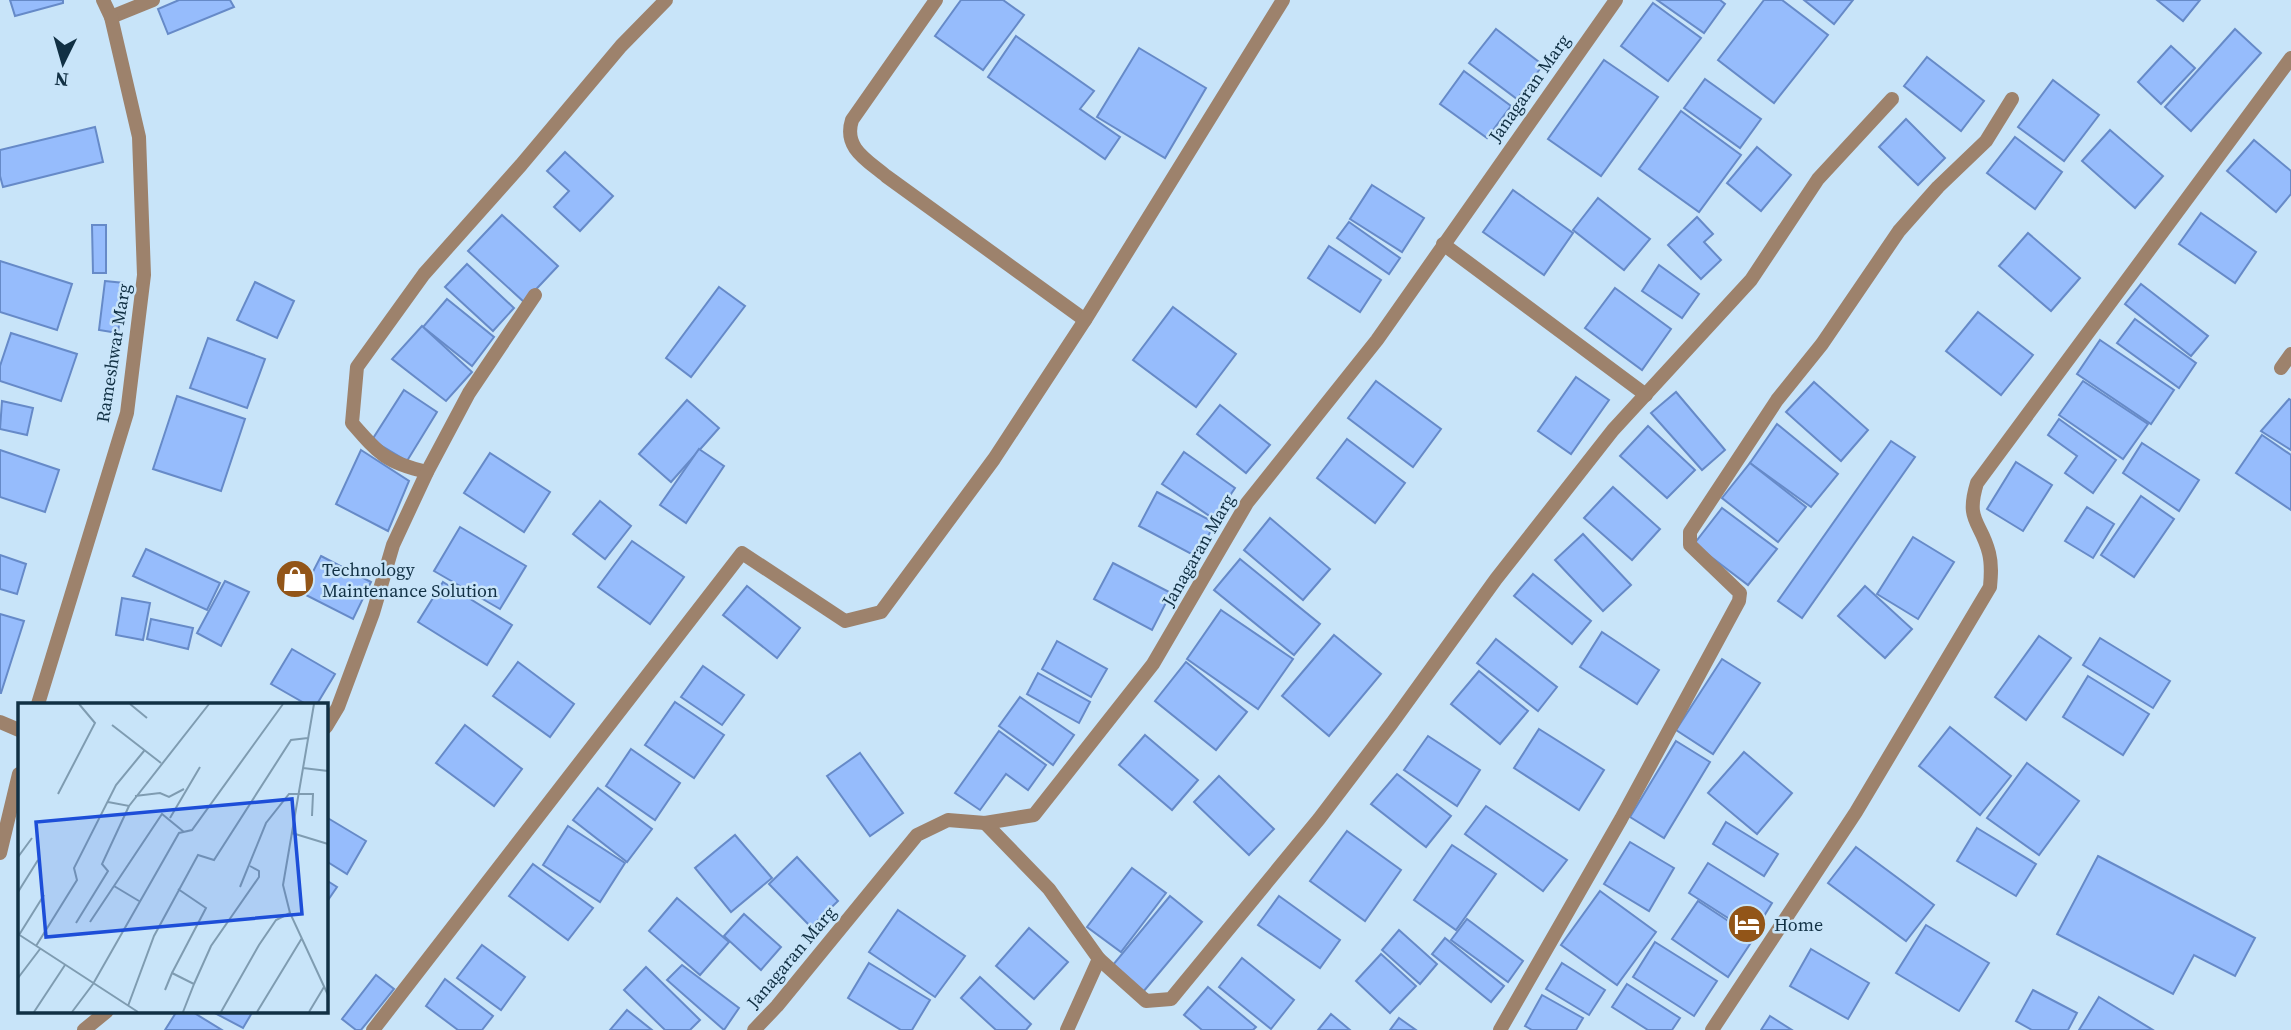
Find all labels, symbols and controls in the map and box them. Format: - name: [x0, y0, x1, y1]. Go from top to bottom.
- north arrow: [28, 28, 98, 98]
- street label: Janagaran Marg: [1482, 29, 1576, 148]
- text: N: [53, 66, 70, 93]
- street label: Rameshwar Marg: [90, 282, 136, 424]
- street label: Janagaran Marg: [1155, 489, 1240, 612]
- place label: Technology Maintenance Solution: [322, 557, 498, 603]
- shop icon: Technology Maintenance Solution: [274, 558, 316, 600]
- inset map: [18, 703, 327, 1012]
- street label: Janagaran Marg: [740, 900, 841, 1014]
- hotel icon: Home: [1726, 903, 1768, 945]
- place label: Home: [1774, 912, 1823, 937]

